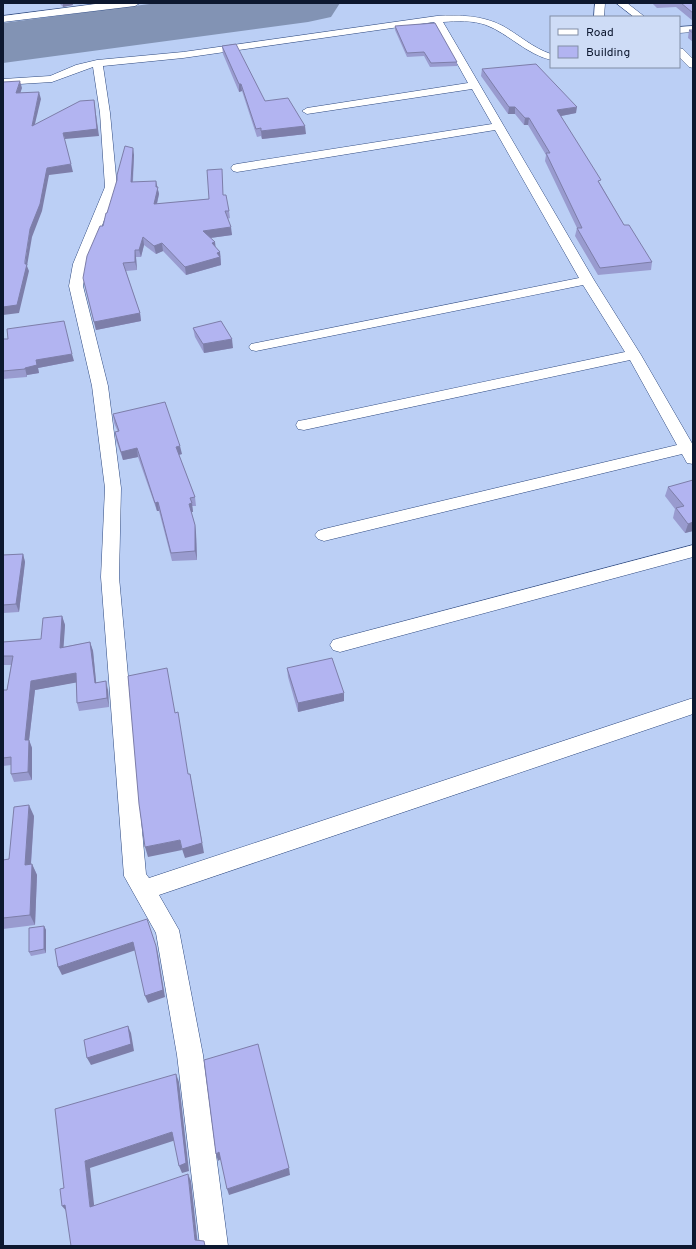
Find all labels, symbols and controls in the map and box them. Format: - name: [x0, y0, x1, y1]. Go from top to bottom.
- legend: [550, 16, 680, 68]
- text: Road: [586, 25, 614, 41]
- text: Building: [586, 45, 630, 61]

